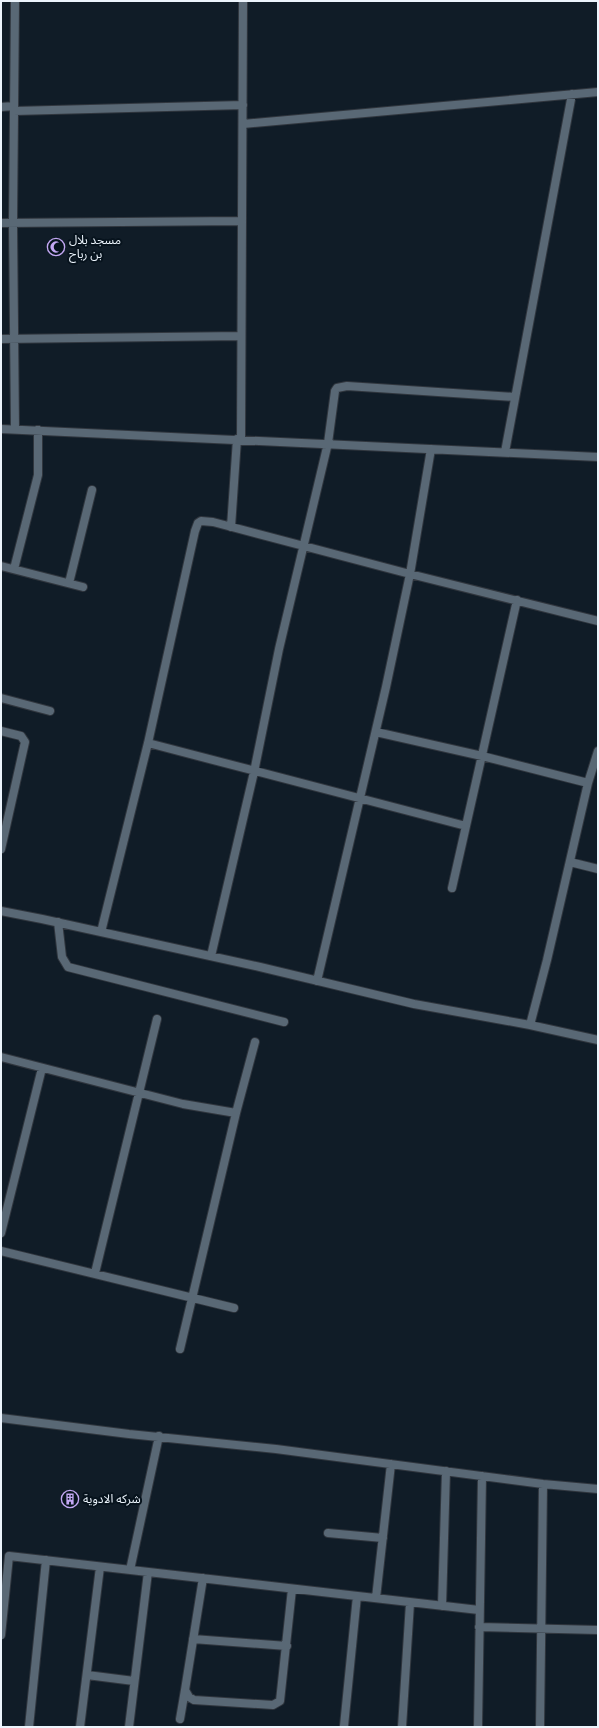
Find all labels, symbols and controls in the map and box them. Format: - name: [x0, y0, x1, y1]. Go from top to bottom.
- place label: مسجد بلال بن رباح: [69, 233, 121, 263]
- mosque icon: مسجد بلال بن رباح: [46, 237, 66, 257]
- building icon: شركه الادوية: [60, 1489, 80, 1509]
- place label: شركه الادوية: [83, 1492, 141, 1508]

